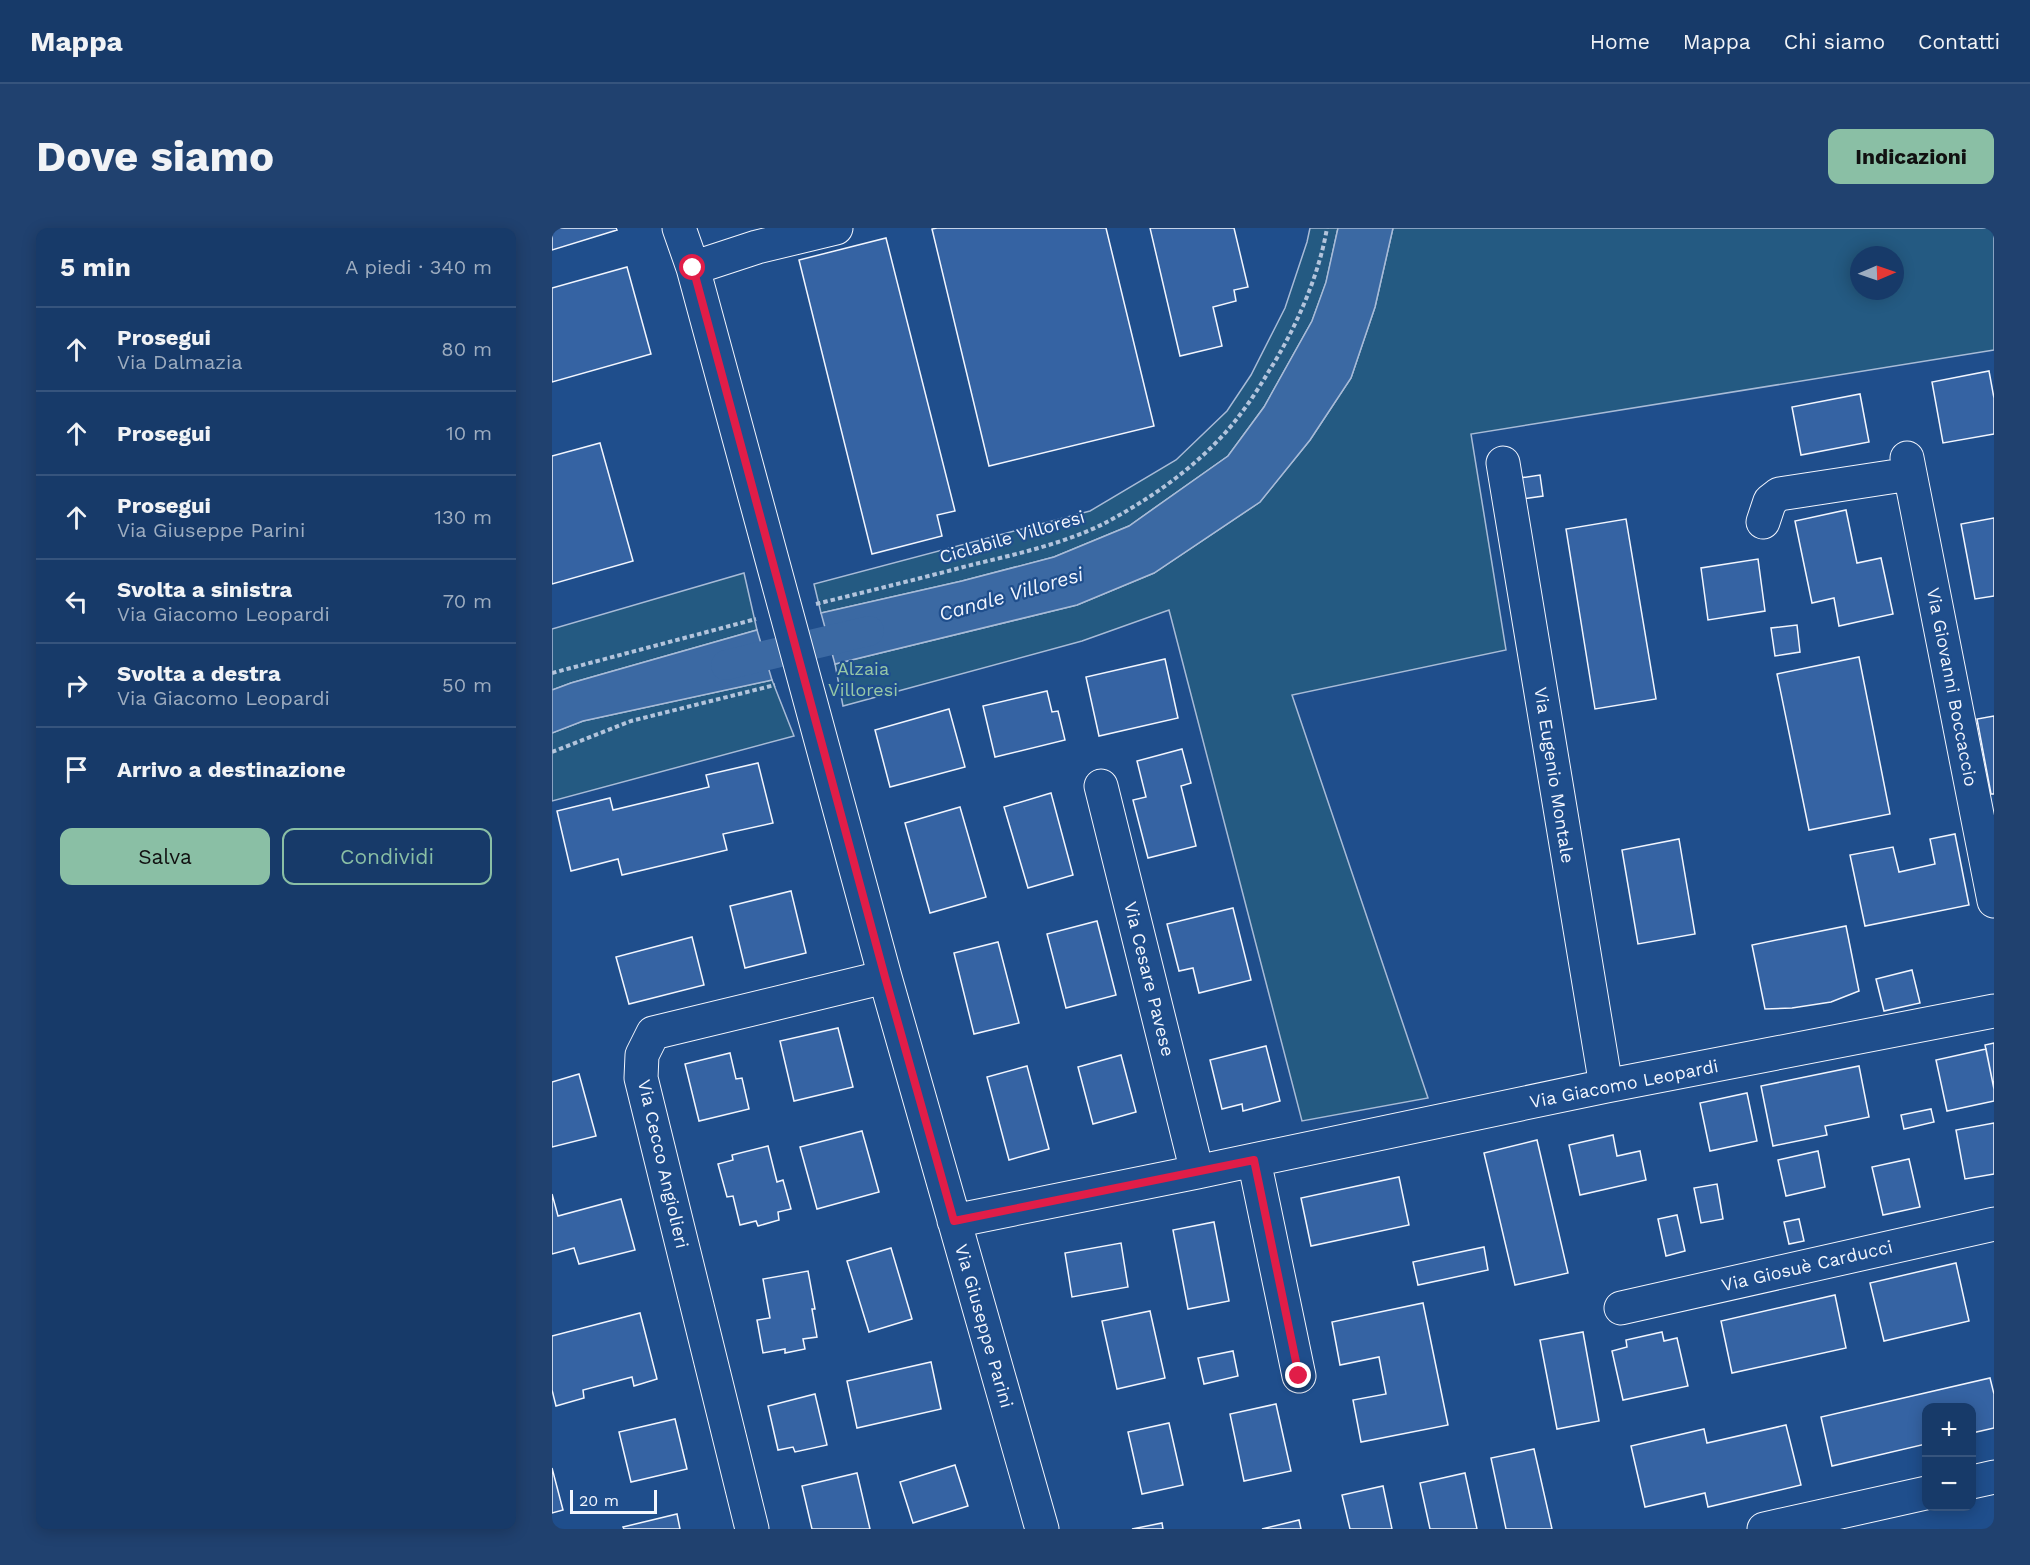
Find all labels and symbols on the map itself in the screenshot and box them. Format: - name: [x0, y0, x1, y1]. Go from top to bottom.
- north arrow: [1850, 246, 1904, 300]
- route start: [679, 254, 705, 280]
- street label: Ciclabile Villoresi: [937, 506, 1087, 567]
- water label: Canale Villoresi: [936, 562, 1087, 626]
- street label: Via Giovanni Boccaccio: [1923, 586, 1982, 788]
- park label: Alzaia Villoresi: [828, 658, 898, 700]
- street label: Via Eugenio Montale: [1530, 685, 1579, 865]
- street label: Via Cesare Pavese: [1120, 899, 1179, 1058]
- street label: Via Giacomo Leopardi: [1528, 1055, 1720, 1112]
- street label: Via Cecco Angiolieri: [634, 1077, 693, 1250]
- street label: Via Giosuè Carducci: [1719, 1236, 1895, 1295]
- street label: Via Giuseppe Parini: [951, 1242, 1018, 1410]
- route end: [1285, 1362, 1311, 1388]
- scale bar: [570, 1487, 657, 1514]

